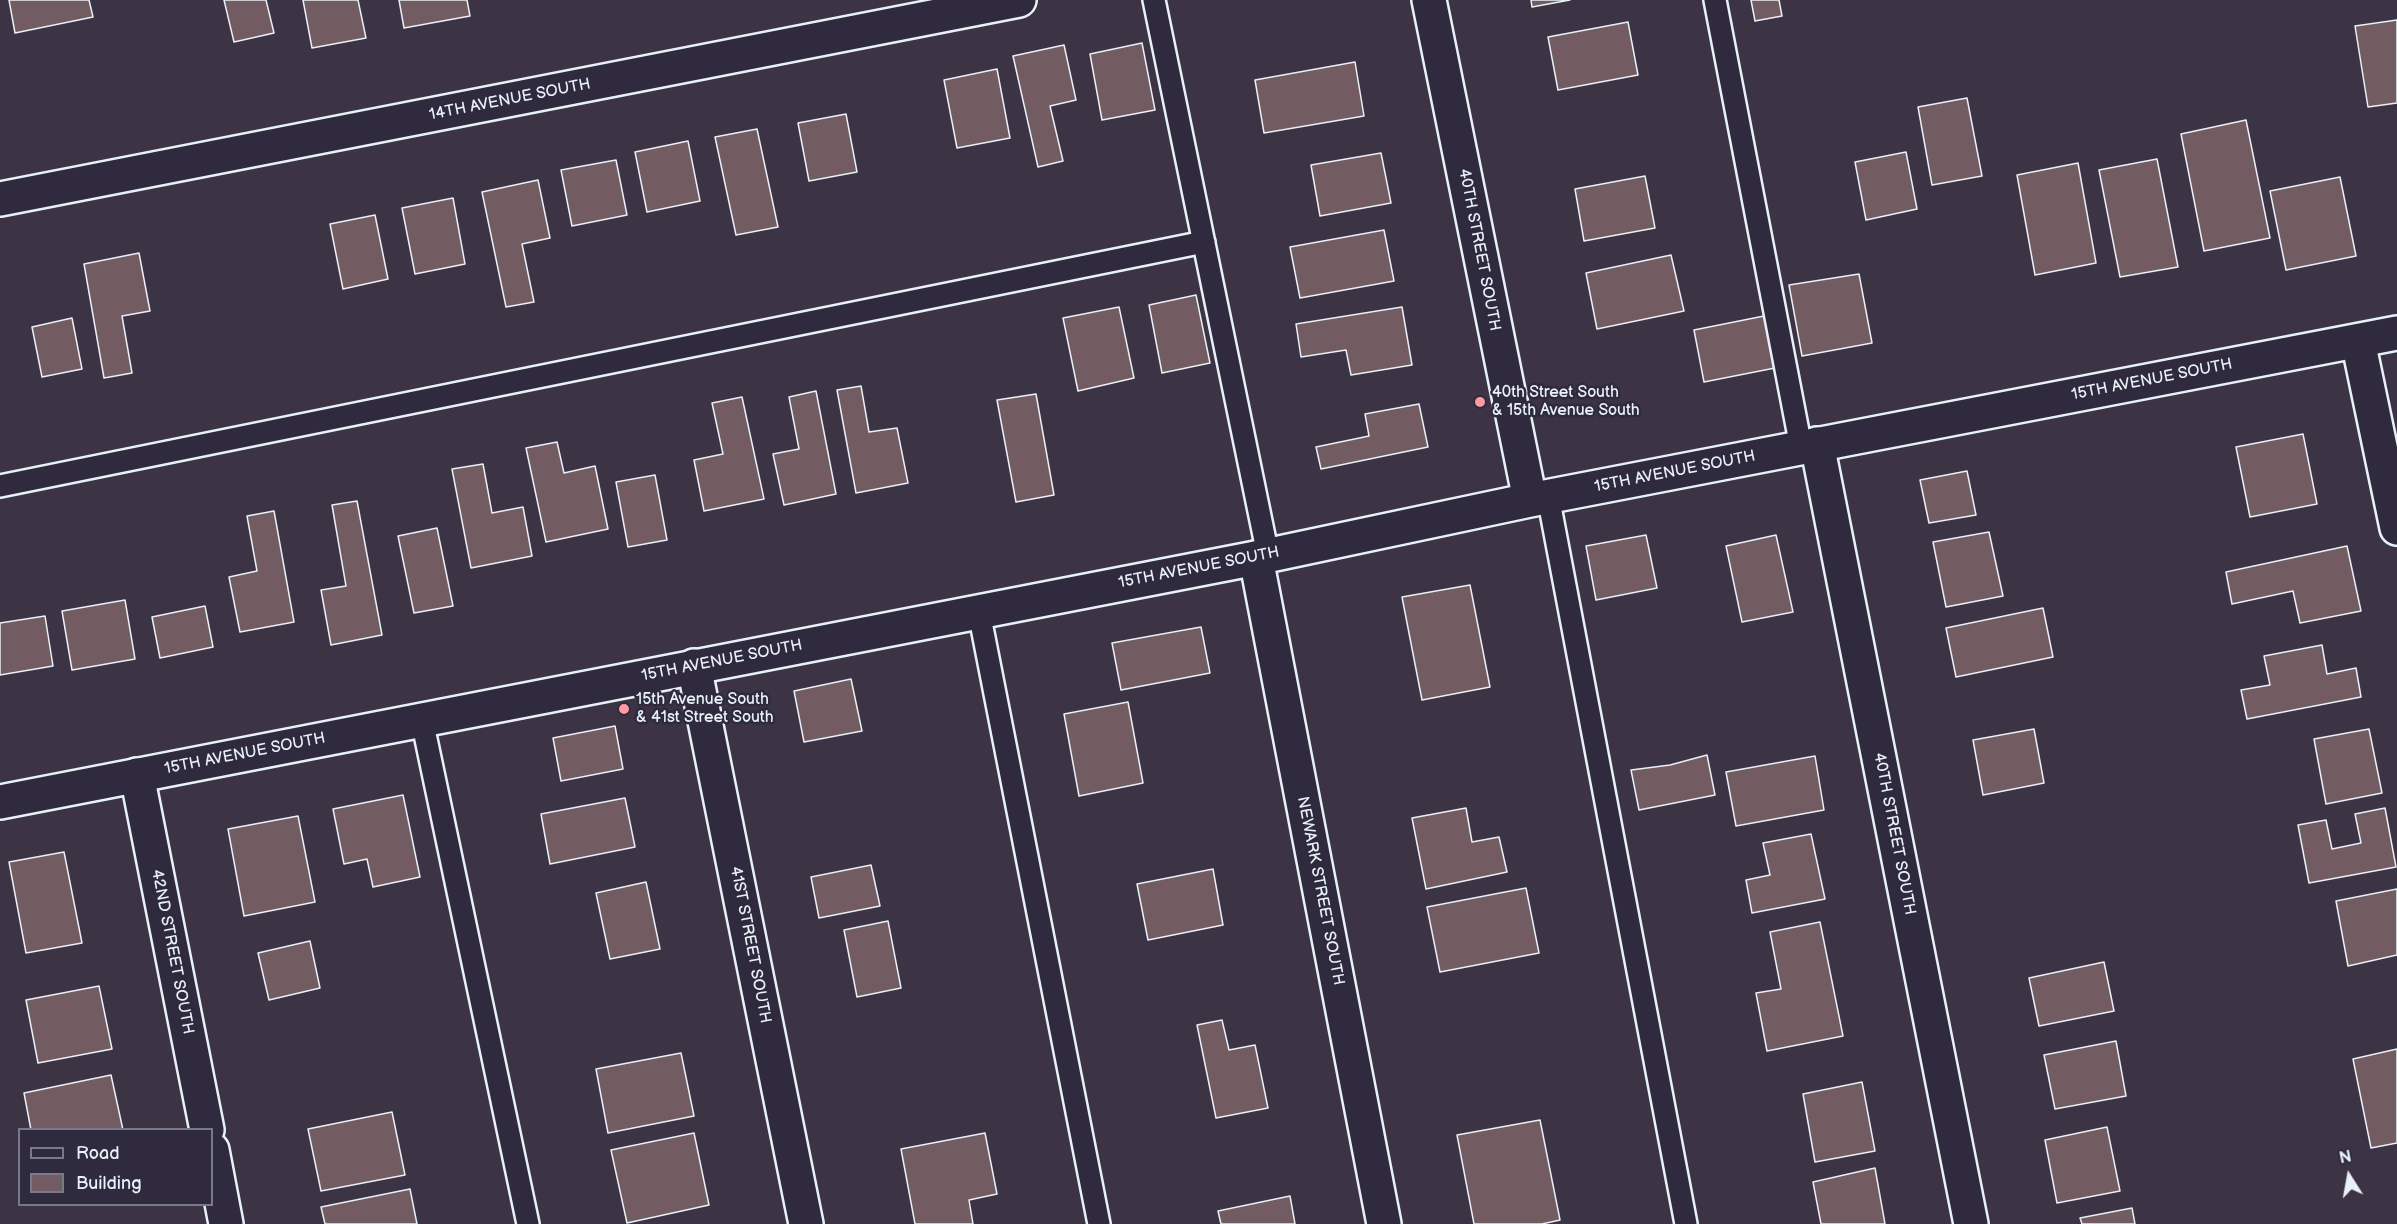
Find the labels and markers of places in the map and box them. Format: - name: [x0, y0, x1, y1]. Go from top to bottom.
- place label: 40th Street South & 15th Avenue South: [1492, 383, 1640, 421]
- marker: 40th Street South & 15th Avenue South: [1473, 395, 1487, 409]
- place label: 15th Avenue South & 41st Street South: [636, 690, 774, 728]
- marker: 15th Avenue South & 41st Street South: [617, 702, 631, 716]

